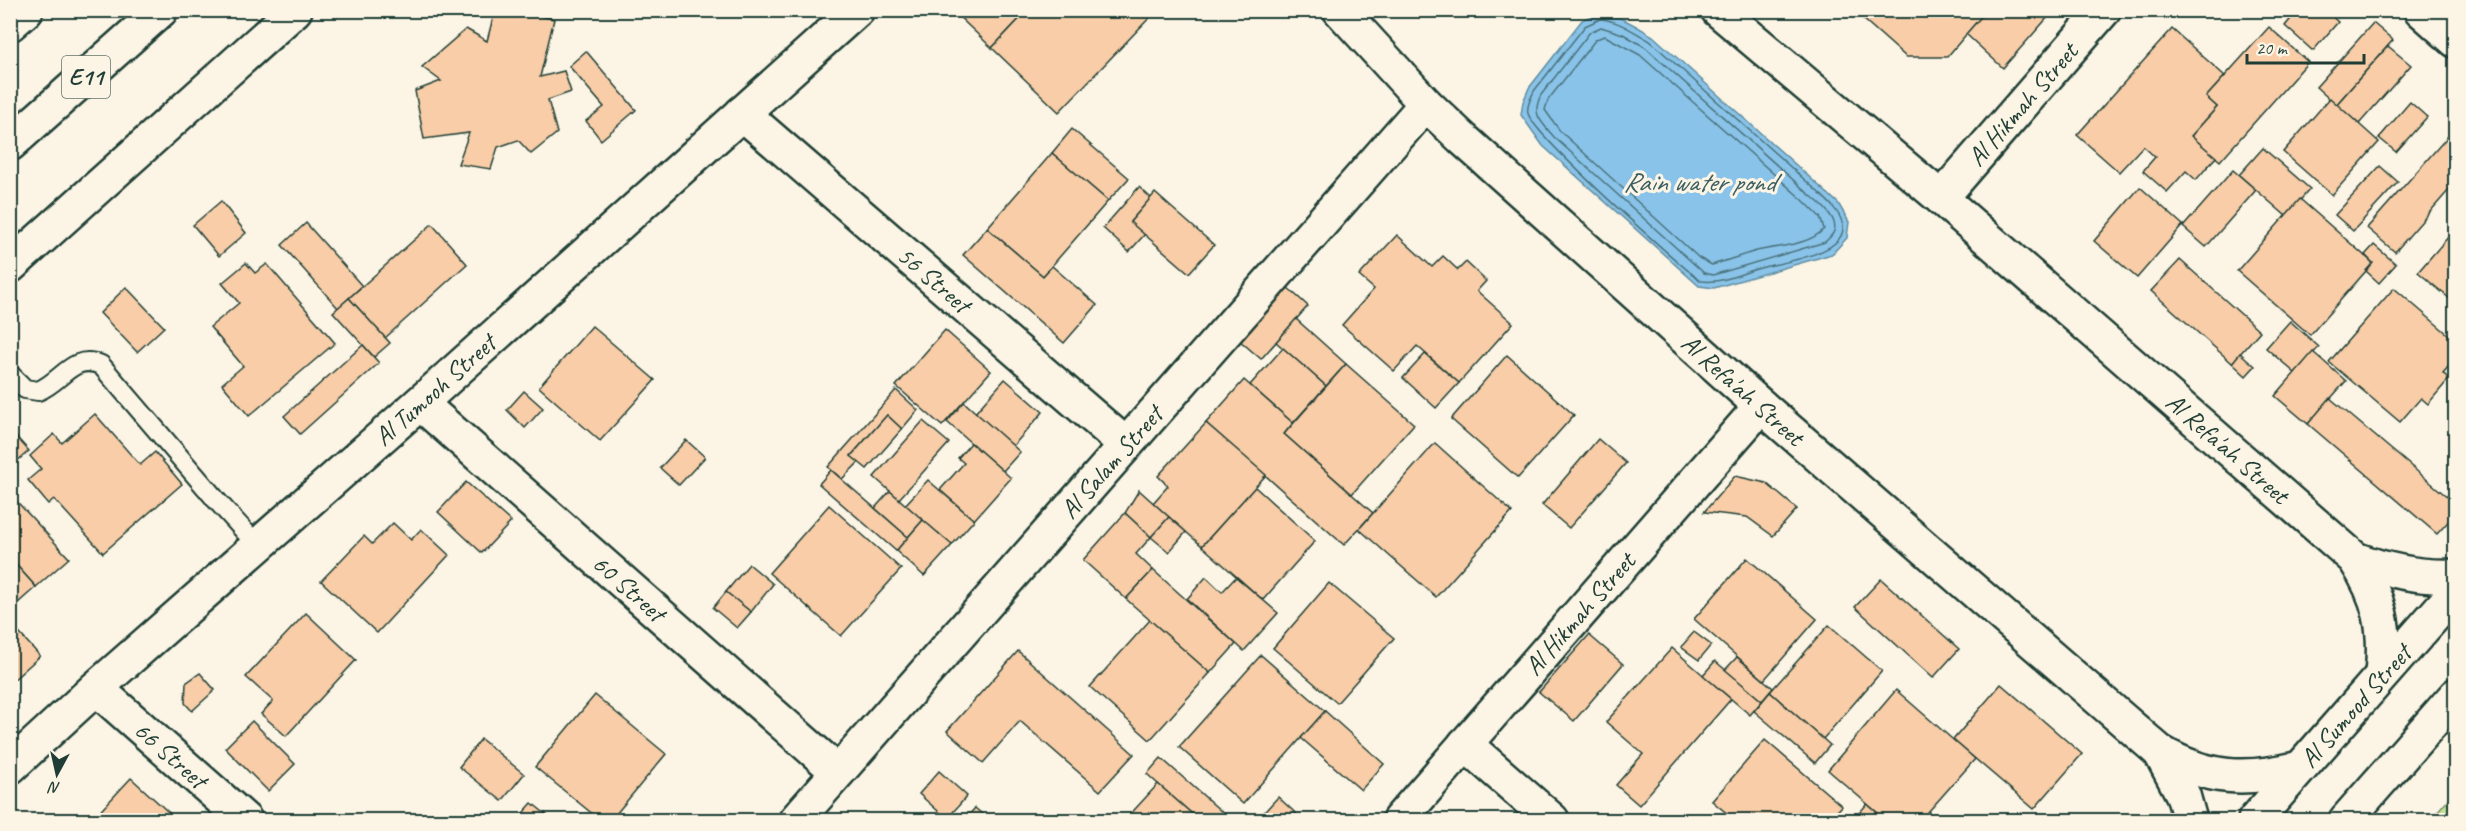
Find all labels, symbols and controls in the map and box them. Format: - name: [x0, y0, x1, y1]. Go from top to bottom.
- scale bar: [2247, 27, 2364, 65]
- street label: Al Hikmah Street: [1960, 34, 2087, 173]
- text: 20 m: [2256, 37, 2289, 59]
- road number: E11: [62, 56, 110, 98]
- water label: Rain water pond: [1623, 165, 1783, 199]
- street label: 56 Street: [890, 239, 980, 322]
- street label: Al Tumooh Street: [367, 325, 505, 453]
- street label: Al Refa'ah Street: [1675, 327, 1813, 454]
- street label: Al Refa'ah Street: [2159, 386, 2298, 513]
- street label: Al Salam Street: [1053, 396, 1172, 525]
- street label: Al Hikmah Street: [1517, 544, 1644, 682]
- street label: 60 Street: [586, 547, 675, 631]
- street label: Al Sumood Street: [2293, 635, 2421, 774]
- street label: 66 Street: [127, 714, 216, 798]
- north arrow: [27, 744, 87, 804]
- text: N: [46, 777, 61, 798]

